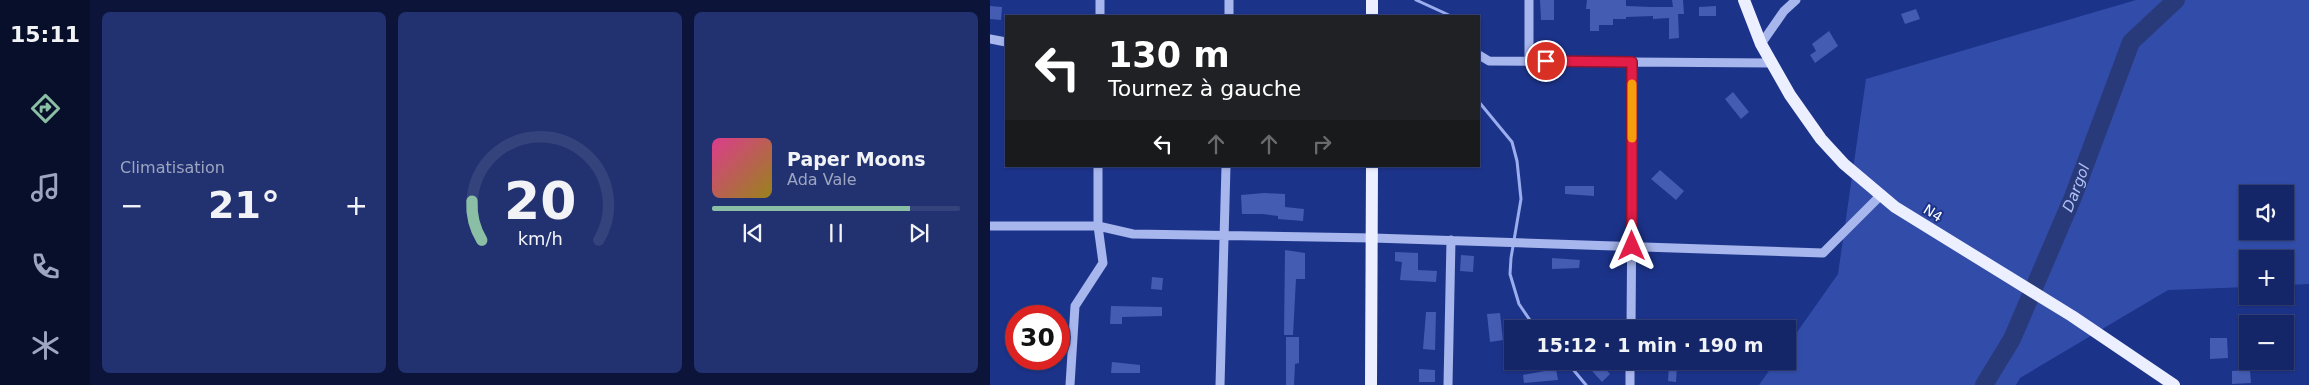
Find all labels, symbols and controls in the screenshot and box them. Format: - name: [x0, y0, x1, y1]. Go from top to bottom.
- text: 15:11: [10, 22, 80, 47]
- icon: left: [1025, 35, 1090, 100]
- text: 130 m: [1108, 35, 1230, 75]
- pin: [1525, 40, 1567, 82]
- icon: arrive: [1532, 47, 1560, 75]
- text: Tournez à gauche: [1108, 76, 1301, 101]
- icon: directions: [28, 91, 63, 126]
- icon: left: [1149, 130, 1177, 158]
- icon: ahead: [1202, 130, 1230, 158]
- icon: ahead: [1255, 130, 1283, 158]
- icon: right: [1308, 130, 1336, 158]
- text: Paper Moons: [787, 148, 926, 170]
- text: Climatisation: [120, 158, 225, 177]
- water label: Dargol: [2059, 161, 2094, 215]
- icon: music: [28, 170, 63, 205]
- text: Ada Vale: [787, 170, 857, 189]
- text: 20: [504, 171, 576, 231]
- text: 21°: [208, 183, 280, 227]
- map controls: [2239, 185, 2294, 370]
- button: sound: [2239, 185, 2294, 240]
- text: −: [120, 189, 143, 222]
- text: +: [345, 189, 368, 222]
- street label: N4: [1921, 201, 1946, 225]
- icon: previous: [739, 219, 767, 247]
- icon: pause: [822, 219, 850, 247]
- icon: next: [905, 219, 933, 247]
- position arrow: [1605, 219, 1657, 271]
- text: km/h: [517, 228, 563, 249]
- icon: phone: [28, 249, 63, 284]
- button: +: [2239, 250, 2294, 305]
- speed limit sign: 30: [1005, 305, 1070, 370]
- button: −: [2239, 315, 2294, 370]
- icon: climate: [28, 328, 63, 363]
- text: 15:12 · 1 min · 190 m: [1536, 334, 1764, 356]

